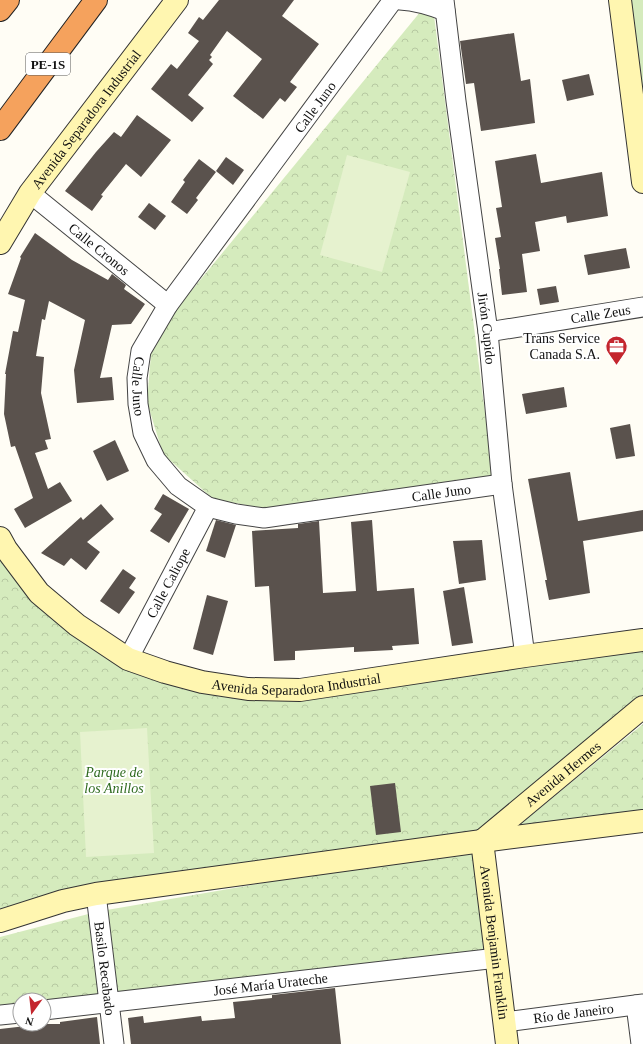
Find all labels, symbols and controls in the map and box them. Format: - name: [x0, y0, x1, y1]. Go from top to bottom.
- street label: Avenida Separadora Industrial: [29, 47, 144, 192]
- road number: PE-1S: [26, 53, 70, 75]
- street label: Calle Juno: [292, 79, 339, 136]
- street label: Calle Cronos: [66, 220, 132, 278]
- street label: Jirón Cupido: [475, 291, 498, 365]
- street label: Calle Zeus: [570, 302, 632, 327]
- place label: Trans Service Canada S.A.: [523, 331, 600, 362]
- office icon: Trans Service Canada S.A.: [603, 333, 629, 366]
- street label: Calle Juno: [129, 356, 147, 417]
- street label: Calle Juno: [411, 482, 472, 505]
- street label: Calle Caliope: [144, 546, 193, 621]
- street label: Avenida Separadora Industrial: [211, 671, 382, 698]
- street label: Avenida Hermes: [522, 739, 604, 810]
- park label: Parque de los Anillos: [84, 765, 144, 796]
- street label: Avenida Benjamin Franklin: [477, 864, 511, 1020]
- street label: Basilo Recabado: [91, 921, 118, 1016]
- street label: José María Urateche: [213, 970, 329, 999]
- north arrow: [12, 992, 52, 1032]
- street label: Río de Janeiro: [532, 1001, 615, 1026]
- text: N: [24, 1015, 35, 1028]

